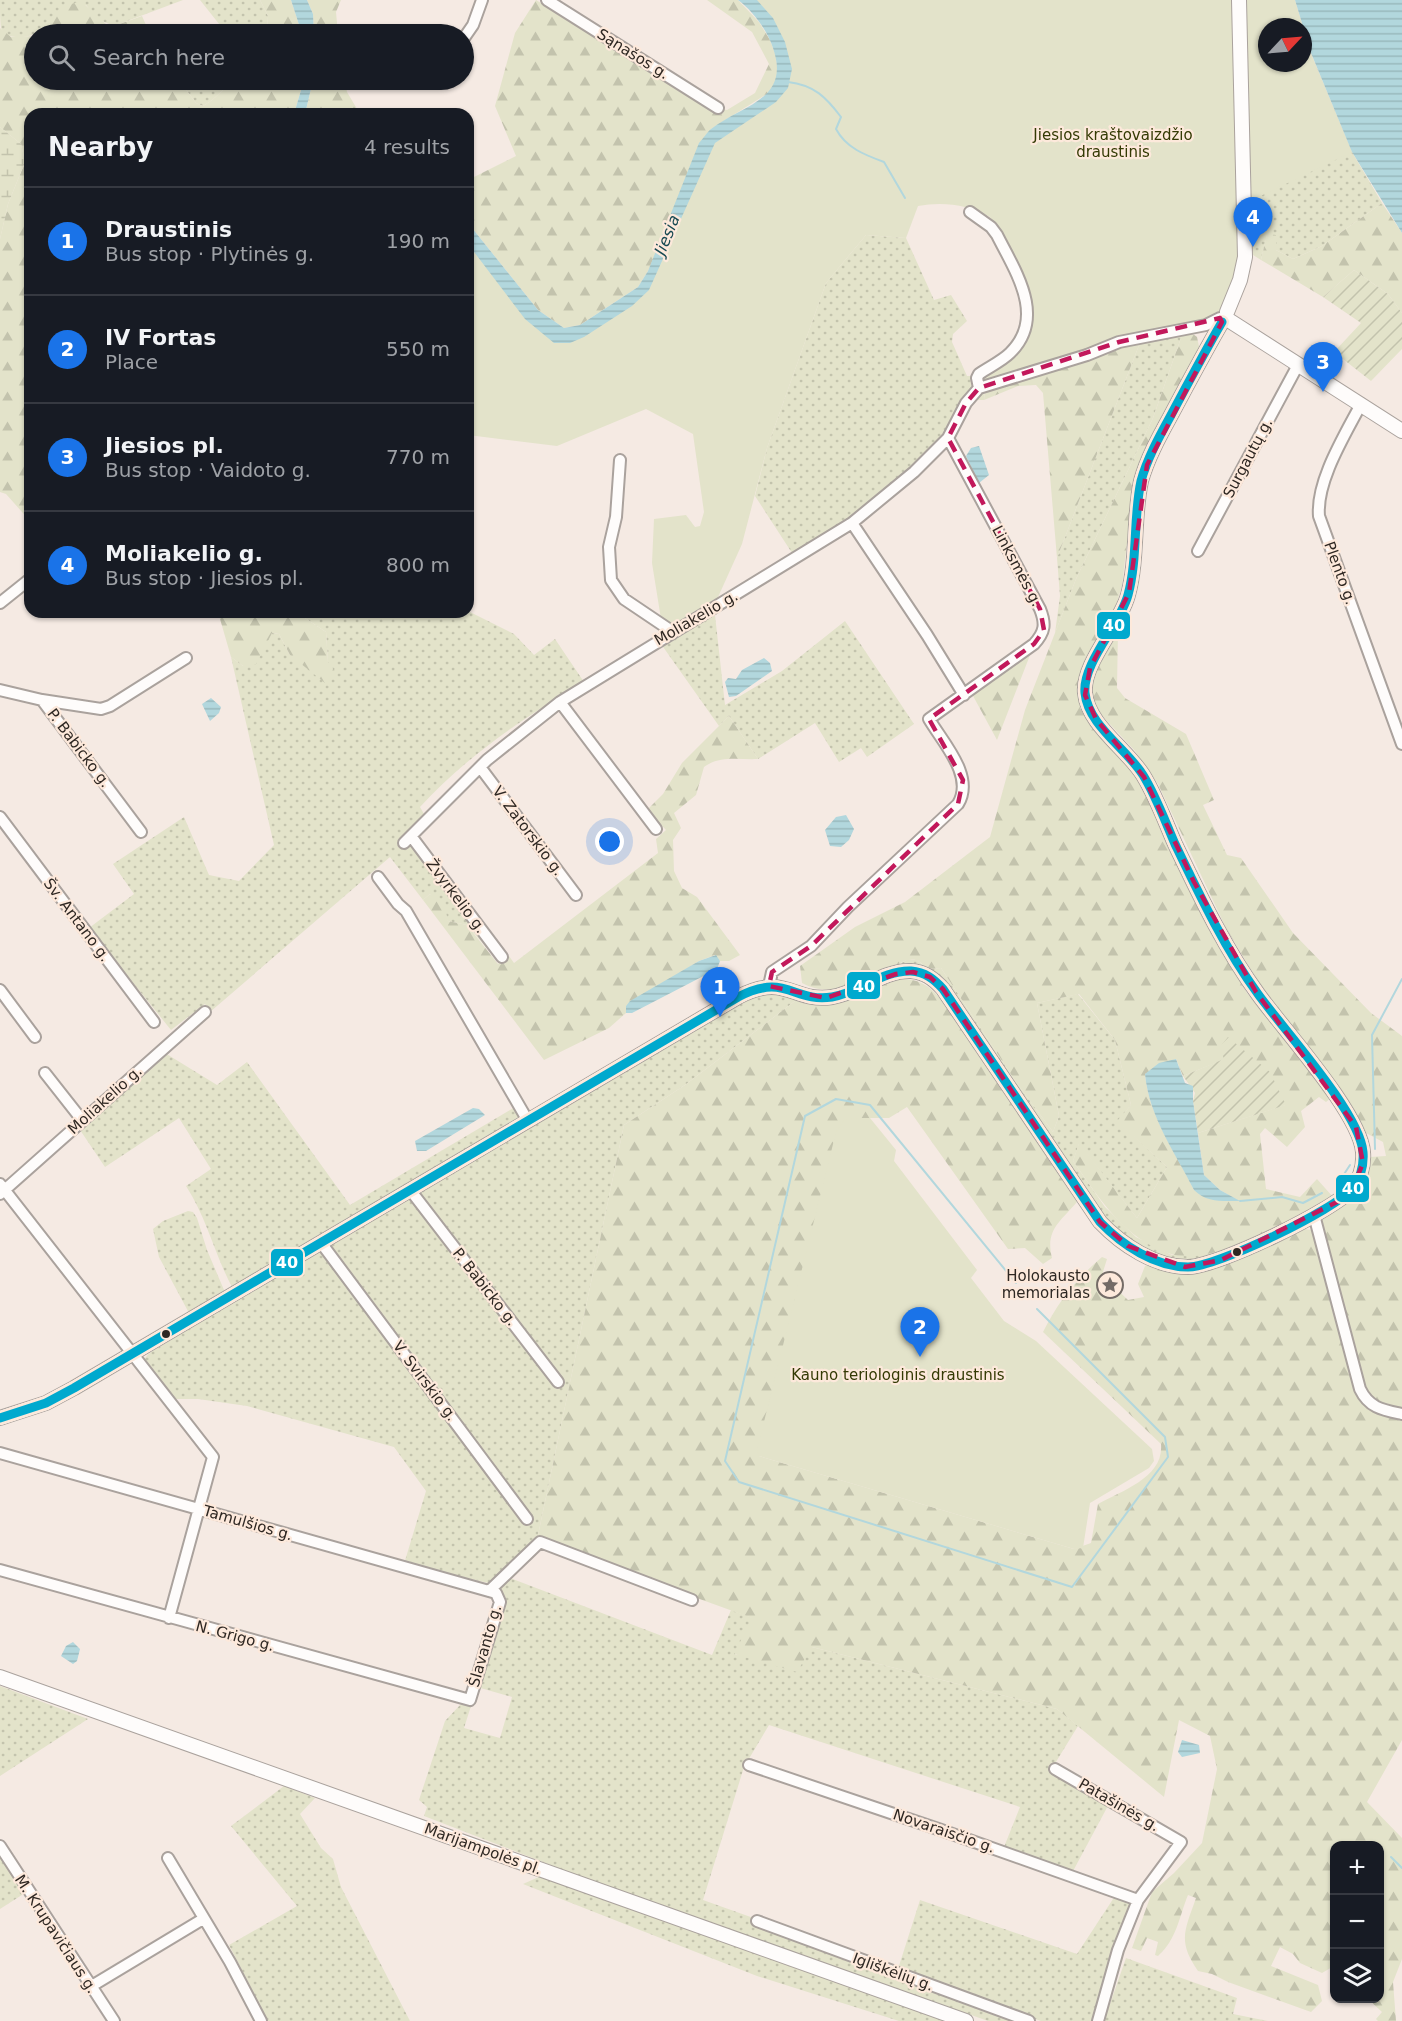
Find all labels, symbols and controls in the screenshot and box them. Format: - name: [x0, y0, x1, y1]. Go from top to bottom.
- north arrow: [1258, 18, 1312, 72]
- search box: [24, 24, 474, 90]
- street label: Sąnašos g.: [594, 25, 672, 83]
- icon: search: [45, 41, 78, 74]
- text: Search here: [93, 45, 225, 70]
- park label: Jiesios kraštovaizdžio draustinis: [1032, 126, 1193, 161]
- text: Nearby: [48, 132, 153, 162]
- text: 4 results: [364, 135, 450, 159]
- pin: 4: [1234, 198, 1272, 247]
- water label: Jiesia: [649, 212, 684, 261]
- text: Draustinis: [105, 217, 232, 242]
- text: 1: [61, 229, 74, 253]
- text: 190 m: [386, 229, 450, 253]
- text: Bus stop · Plytinės g.: [105, 242, 314, 266]
- text: IV Fortas: [105, 325, 216, 350]
- text: 2: [61, 337, 74, 361]
- text: 550 m: [386, 337, 450, 361]
- pin: 3: [1304, 342, 1342, 392]
- text: Place: [105, 350, 158, 374]
- street label: Surgautų g.: [1219, 415, 1277, 501]
- text: Jiesios pl.: [105, 433, 224, 458]
- text: 3: [61, 445, 74, 469]
- text: 770 m: [386, 445, 450, 469]
- text: Bus stop · Vaidoto g.: [105, 458, 311, 482]
- street label: Linksmės g.: [988, 522, 1046, 610]
- street label: Plento g.: [1320, 539, 1360, 607]
- text: Moliakelio g.: [105, 541, 263, 566]
- text: 4: [61, 553, 74, 577]
- text: 800 m: [386, 553, 450, 577]
- text: Bus stop · Jiesios pl.: [105, 566, 304, 590]
- street label: Moliakelio g.: [651, 587, 741, 649]
- line badge: 40: [1096, 611, 1131, 640]
- text: 40: [1103, 616, 1125, 635]
- street label: P. Babicko g.: [44, 705, 114, 791]
- street label: V. Zatorskio g.: [488, 783, 568, 879]
- your location: [595, 827, 624, 856]
- street label: Žvyrkelio g.: [422, 855, 491, 937]
- street label: Šv. Antano g.: [40, 874, 115, 965]
- pin: 1: [700, 968, 740, 1017]
- line badge: 40: [846, 971, 881, 1000]
- text: 40: [853, 977, 875, 996]
- street label: Moliakelio g.: [64, 1062, 146, 1138]
- line badge: 40: [1335, 1174, 1370, 1203]
- text: 40: [1342, 1179, 1364, 1198]
- street label: P. Babicko g.: [449, 1244, 521, 1330]
- unlabelled marker: [1231, 1246, 1243, 1258]
- line badge: 40: [270, 1248, 304, 1277]
- text: 40: [276, 1253, 298, 1272]
- place label: Holokausto memorialas: [1002, 1267, 1090, 1302]
- place icon: Holokausto memorialas: [1095, 1270, 1125, 1300]
- pin: 2: [900, 1308, 940, 1357]
- unlabelled marker: [160, 1328, 172, 1340]
- street label: V. Svirskio g.: [389, 1337, 461, 1425]
- park label: Kauno teriologinis draustinis: [791, 1366, 1005, 1384]
- street label: Tamulšios g.: [200, 1501, 295, 1544]
- street label: Šlavanto g.: [464, 1603, 505, 1689]
- street label: N. Grigo g.: [194, 1617, 276, 1655]
- street label: Patašinės g.: [1075, 1775, 1163, 1835]
- street label: Novaraisčio g.: [891, 1805, 997, 1857]
- street label: Marijampolės pl.: [422, 1819, 544, 1879]
- map controls: [1330, 1841, 1384, 2003]
- button: +: [1330, 1841, 1384, 1895]
- street label: M. Krupavičiaus g.: [11, 1871, 101, 1997]
- button: −: [1330, 1895, 1384, 1949]
- street label: Igliškėlių g.: [850, 1949, 936, 1995]
- button: layers: [1330, 1949, 1384, 2003]

